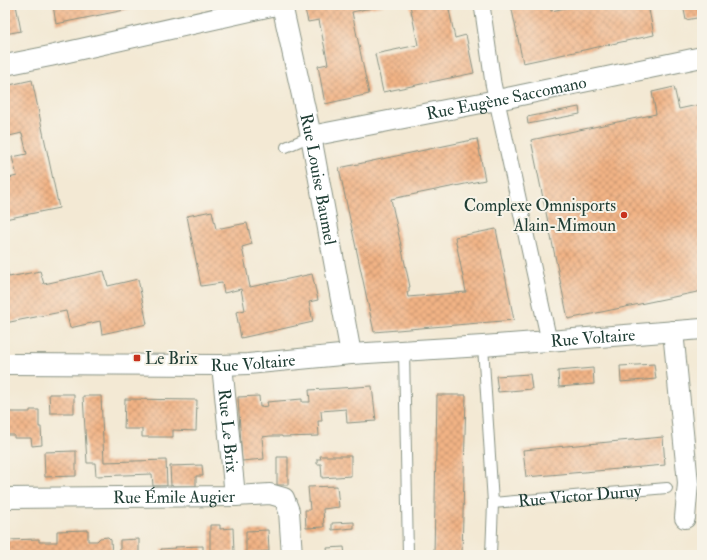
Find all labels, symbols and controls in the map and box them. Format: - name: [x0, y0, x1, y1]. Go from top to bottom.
- street label: Rue Eugène Saccomano: [424, 72, 588, 124]
- street label: Rue Louise Baumel: [295, 111, 341, 247]
- place label: Complexe Omnisports Alain-Mimoun: [464, 195, 616, 236]
- marker: Complexe Omnisports Alain-Mimoun: [619, 210, 629, 220]
- street label: Rue Voltaire: [550, 324, 636, 352]
- place label: Le Brix: [145, 348, 198, 369]
- street label: Rue Voltaire: [210, 349, 296, 376]
- marker: Le Brix: [132, 353, 142, 363]
- street label: Rue Le Brix: [213, 388, 243, 474]
- street label: Rue Victor Duruy: [517, 480, 643, 512]
- street label: Rue Émile Augier: [113, 486, 236, 508]

